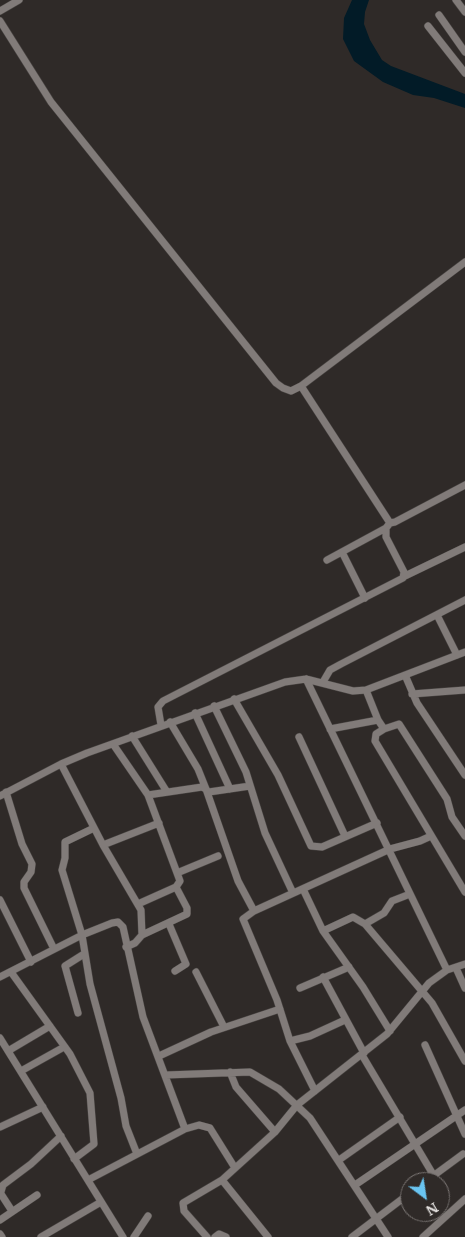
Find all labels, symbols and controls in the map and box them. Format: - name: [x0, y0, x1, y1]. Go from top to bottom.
- north arrow: [400, 1172, 450, 1222]
- text: N: [423, 1198, 442, 1220]

